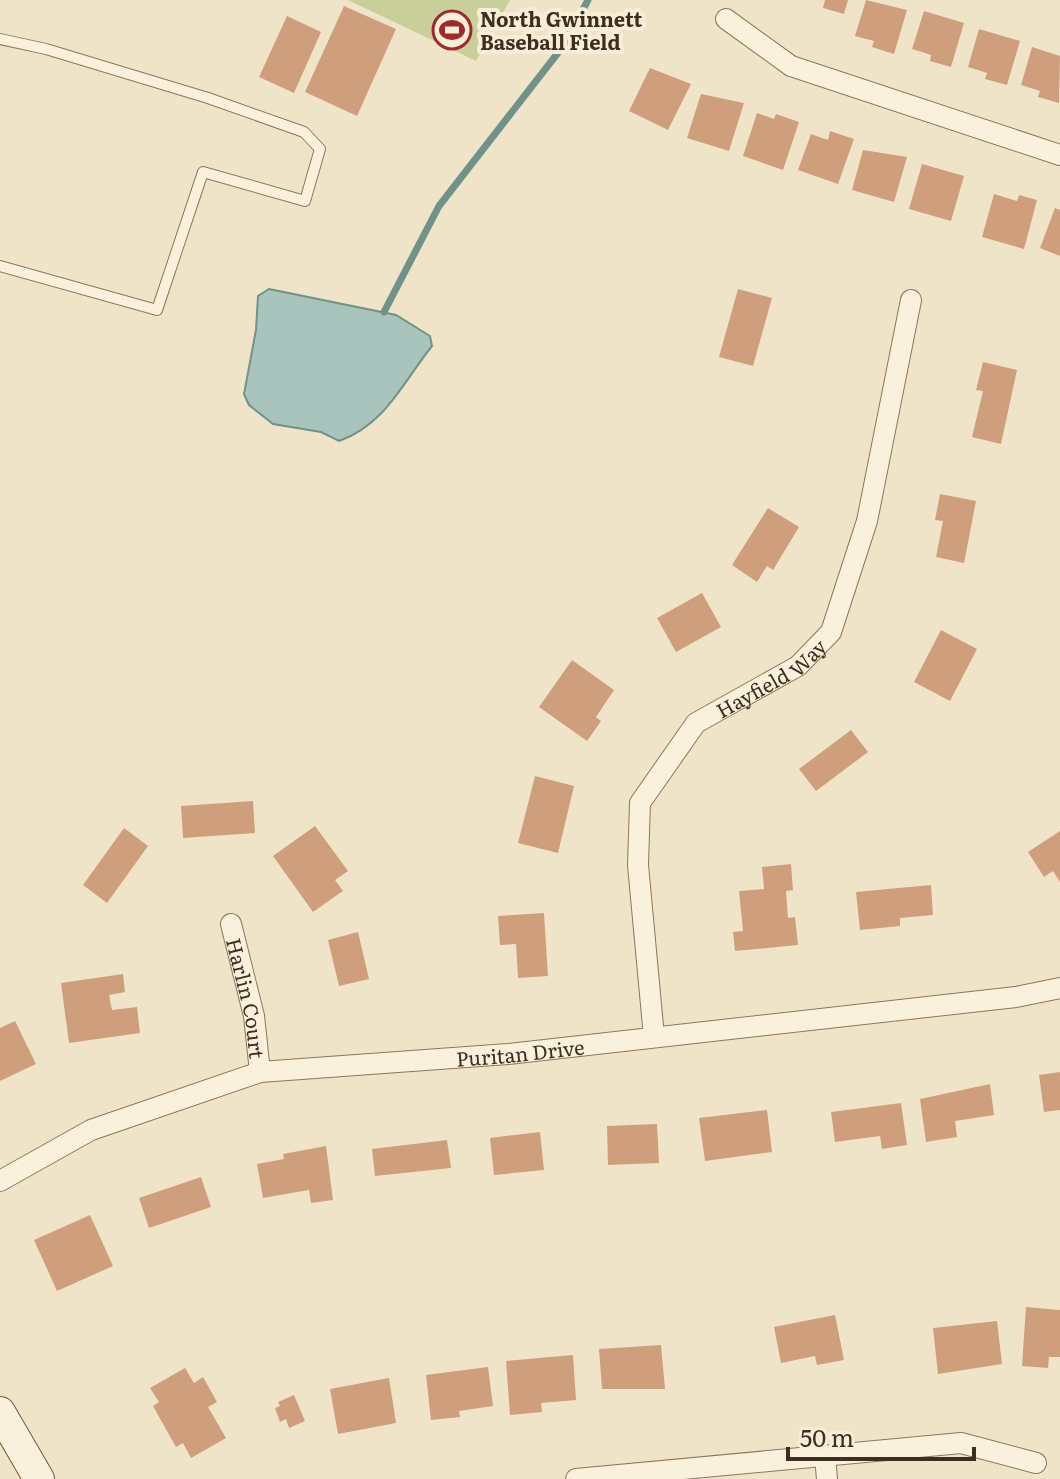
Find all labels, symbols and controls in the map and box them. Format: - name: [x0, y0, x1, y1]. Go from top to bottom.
- place label: North Gwinnett Baseball Field: [480, 3, 643, 56]
- sports icon: North Gwinnett Baseball Field: [431, 9, 473, 51]
- street label: Hayfield Way: [710, 631, 833, 724]
- street label: Harlin Court: [220, 934, 273, 1060]
- street label: Puritan Drive: [455, 1031, 586, 1073]
- scale bar: [788, 1411, 974, 1461]
- text: 50 m: [800, 1419, 854, 1454]

